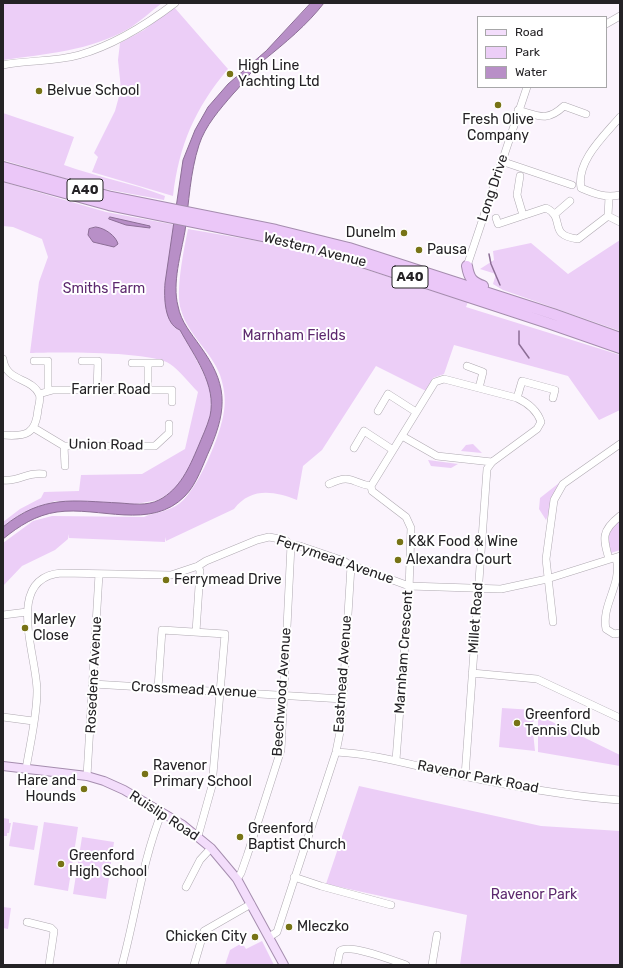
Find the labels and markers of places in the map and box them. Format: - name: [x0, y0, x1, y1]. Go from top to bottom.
- place label: High Line Yachting Ltd: [238, 58, 320, 90]
- marker: High Line Yachting Ltd: [225, 69, 235, 79]
- place label: Belvue School: [47, 83, 139, 99]
- marker: Belvue School: [34, 86, 44, 96]
- marker: Fresh Olive Company: [493, 100, 503, 110]
- place label: Fresh Olive Company: [462, 112, 534, 144]
- place label: Dunelm: [346, 225, 396, 241]
- marker: Dunelm: [399, 228, 409, 238]
- place label: Pausa: [427, 242, 467, 258]
- marker: Pausa: [414, 245, 424, 255]
- place label: K&K Food & Wine: [408, 534, 518, 550]
- marker: K&K Food & Wine: [395, 537, 405, 547]
- place label: Alexandra Court: [406, 552, 511, 568]
- marker: Alexandra Court: [393, 555, 403, 565]
- place label: Ferrymead Drive: [174, 572, 282, 588]
- marker: Ferrymead Drive: [161, 575, 171, 585]
- place label: Marley Close: [33, 612, 76, 644]
- marker: Marley Close: [20, 623, 30, 633]
- place label: Greenford Tennis Club: [525, 707, 600, 740]
- marker: Greenford Tennis Club: [512, 718, 522, 728]
- place label: Ravenor Primary School: [153, 758, 252, 790]
- marker: Ravenor Primary School: [140, 769, 150, 779]
- place label: Hare and Hounds: [17, 773, 76, 806]
- marker: Hare and Hounds: [79, 784, 89, 794]
- place label: Greenford Baptist Church: [248, 821, 346, 854]
- marker: Greenford Baptist Church: [235, 832, 245, 842]
- place label: Greenford High School: [69, 848, 147, 880]
- marker: Greenford High School: [56, 859, 66, 869]
- place label: Mleczko: [297, 919, 349, 935]
- marker: Mleczko: [284, 922, 294, 932]
- place label: Chicken City: [165, 929, 247, 945]
- marker: Chicken City: [250, 932, 260, 942]

